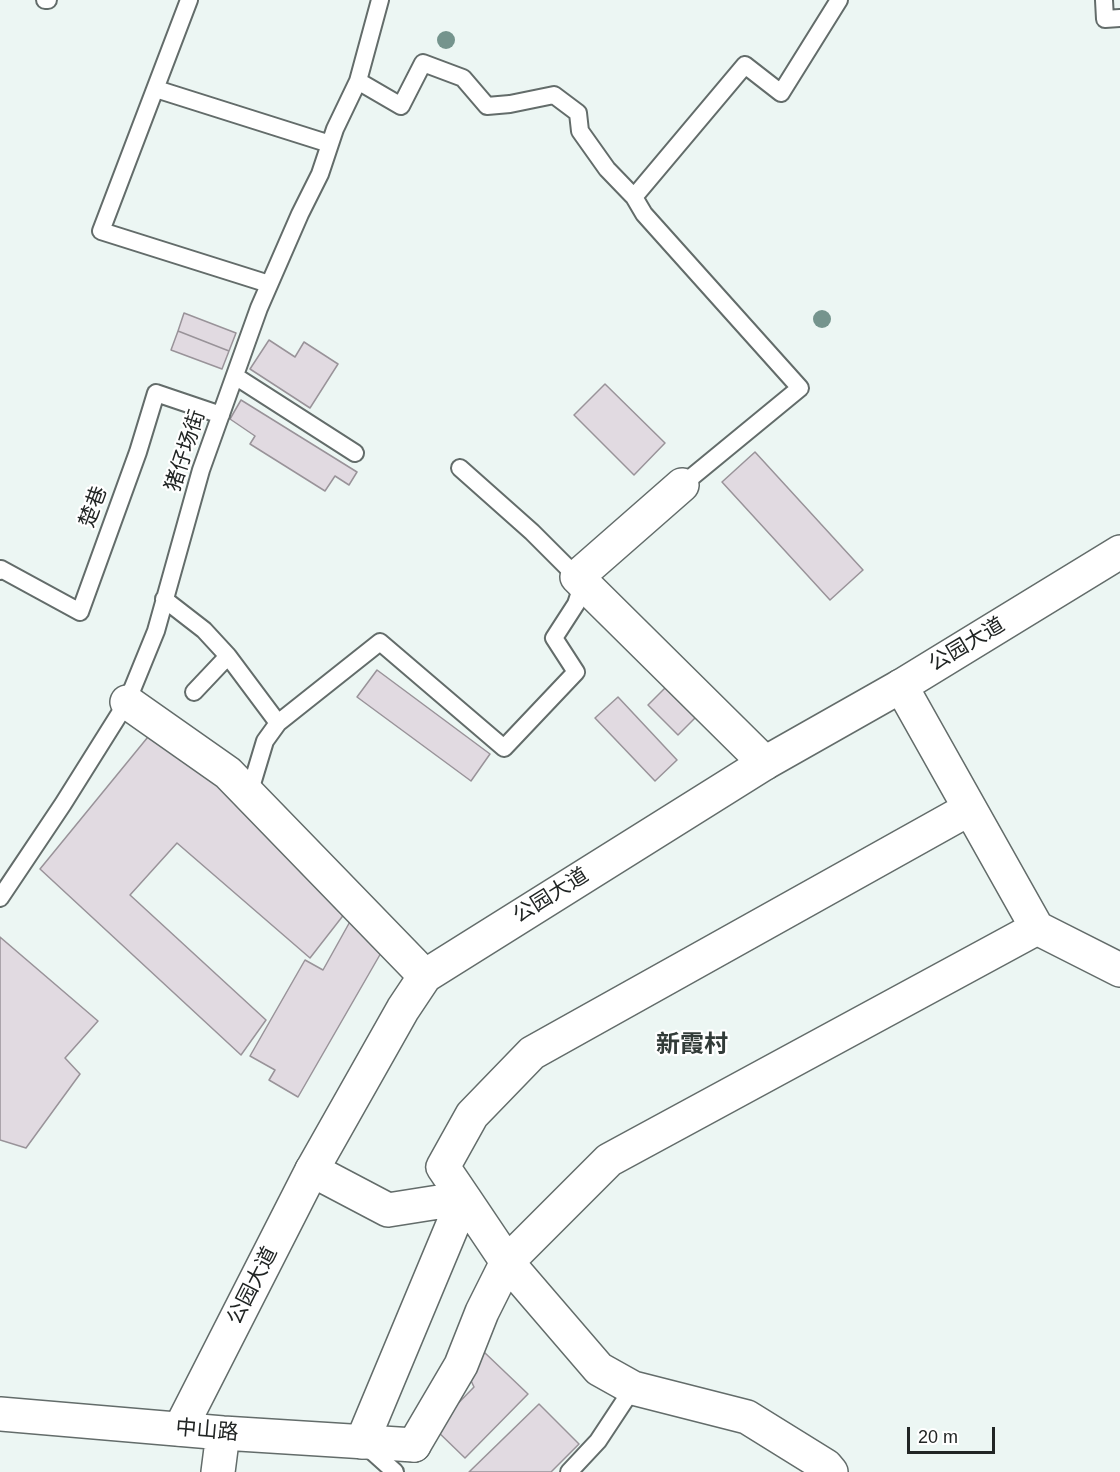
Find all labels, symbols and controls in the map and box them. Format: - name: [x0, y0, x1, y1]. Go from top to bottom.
- street label: 猪仔场街: [161, 407, 211, 495]
- street label: 楚巷: [75, 483, 113, 531]
- street label: 公园大道: [925, 613, 1009, 677]
- street label: 公园大道: [509, 863, 593, 929]
- district label: 新霞村: [656, 1031, 728, 1059]
- street label: 公园大道: [223, 1243, 283, 1329]
- scale bar: [910, 1415, 998, 1453]
- street label: 中山路: [175, 1416, 239, 1446]
- text: 20 m: [918, 1427, 958, 1447]

